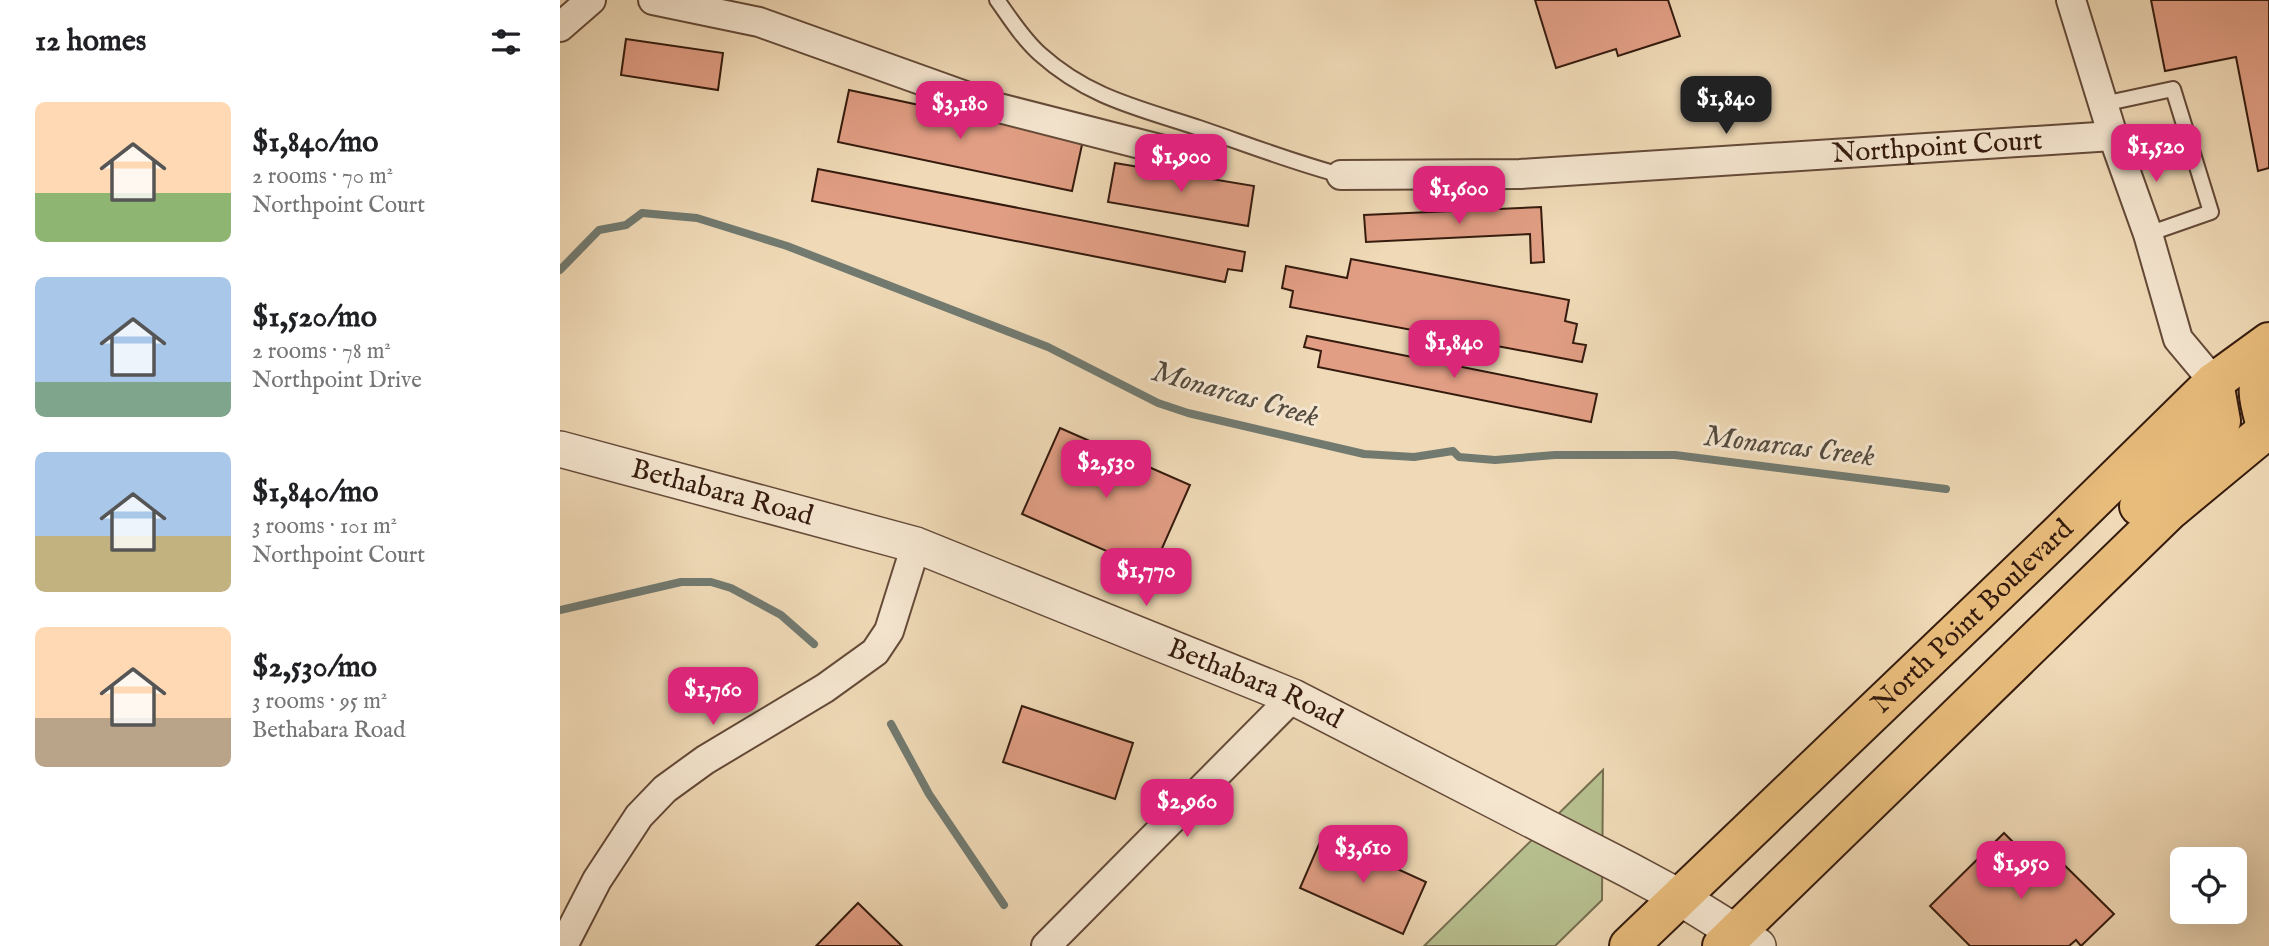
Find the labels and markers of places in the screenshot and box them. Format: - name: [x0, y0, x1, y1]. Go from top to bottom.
- pin: $1,840: [1669, 76, 1783, 136]
- pin: $3,180: [903, 82, 1017, 141]
- pin: $1,520: [2099, 124, 2213, 184]
- pin: $1,900: [1124, 134, 1238, 194]
- pin: $1,600: [1402, 166, 1516, 226]
- pin: $1,840: [1397, 320, 1511, 380]
- pin: $2,530: [1049, 440, 1163, 500]
- pin: $1,770: [1089, 548, 1203, 608]
- pin: $1,760: [656, 668, 770, 727]
- pin: $2,960: [1130, 780, 1244, 839]
- pin: $3,610: [1306, 826, 1420, 885]
- pin: $1,950: [1964, 842, 2078, 901]

